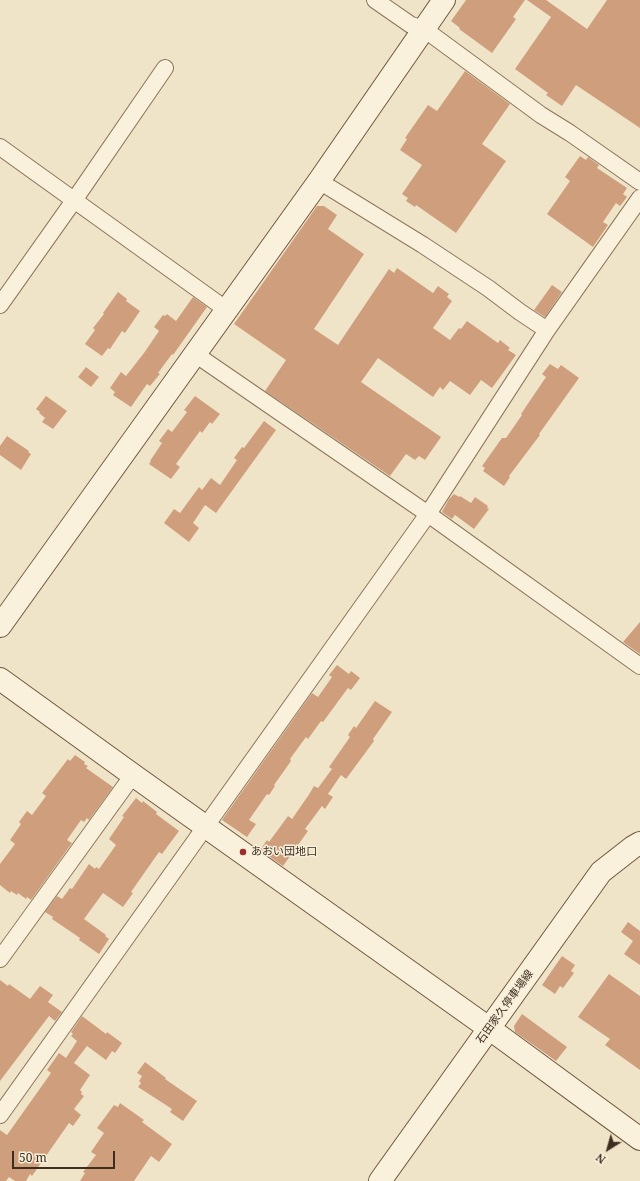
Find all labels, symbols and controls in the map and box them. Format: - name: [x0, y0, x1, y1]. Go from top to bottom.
- place label: あおい団地口: [251, 845, 317, 859]
- marker: あおい団地口: [238, 847, 248, 857]
- street label: 石田家久停車場線: [474, 968, 536, 1046]
- north arrow: [588, 1129, 628, 1169]
- scale bar: [14, 1143, 117, 1169]
- text: 50 m: [19, 1149, 47, 1166]
- text: N: [593, 1150, 608, 1168]

